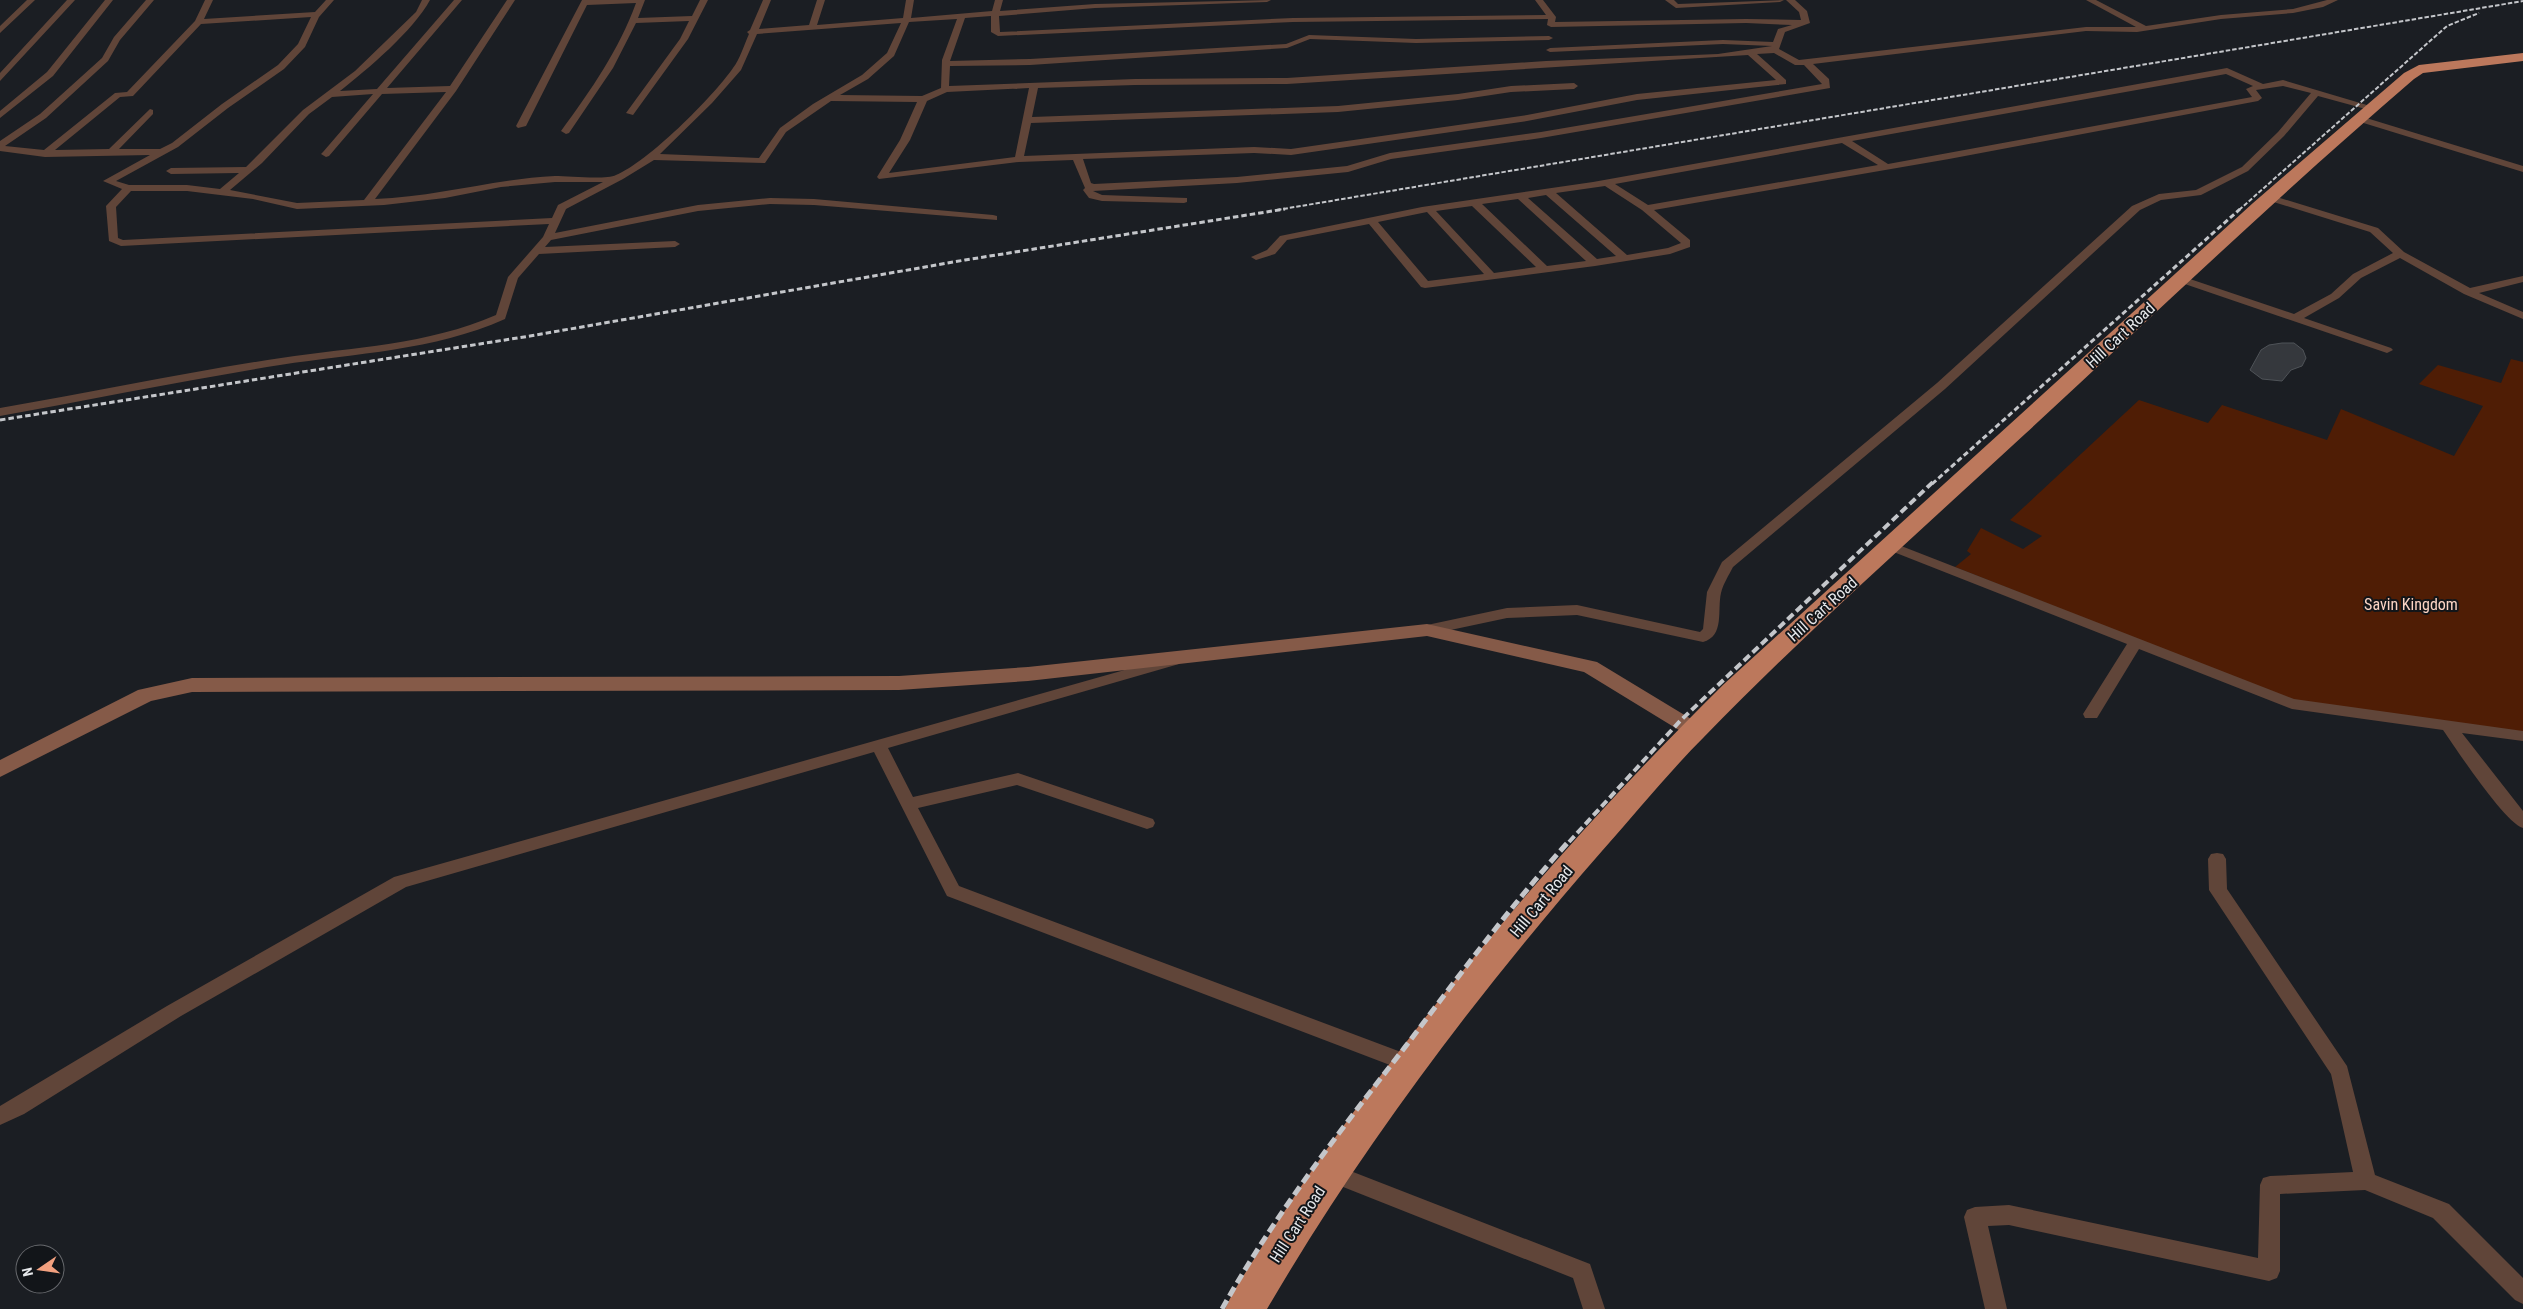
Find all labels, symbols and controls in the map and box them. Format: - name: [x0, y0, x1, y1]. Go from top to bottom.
- street label: Hill Cart Road: [2082, 299, 2159, 372]
- street label: Hill Cart Road: [1784, 573, 1861, 646]
- park label: Savin Kingdom: [2364, 595, 2458, 614]
- street label: Hill Cart Road: [1506, 862, 1577, 941]
- street label: Hill Cart Road: [1266, 1183, 1329, 1266]
- north arrow: [15, 1244, 65, 1294]
- text: N: [19, 1266, 36, 1278]

